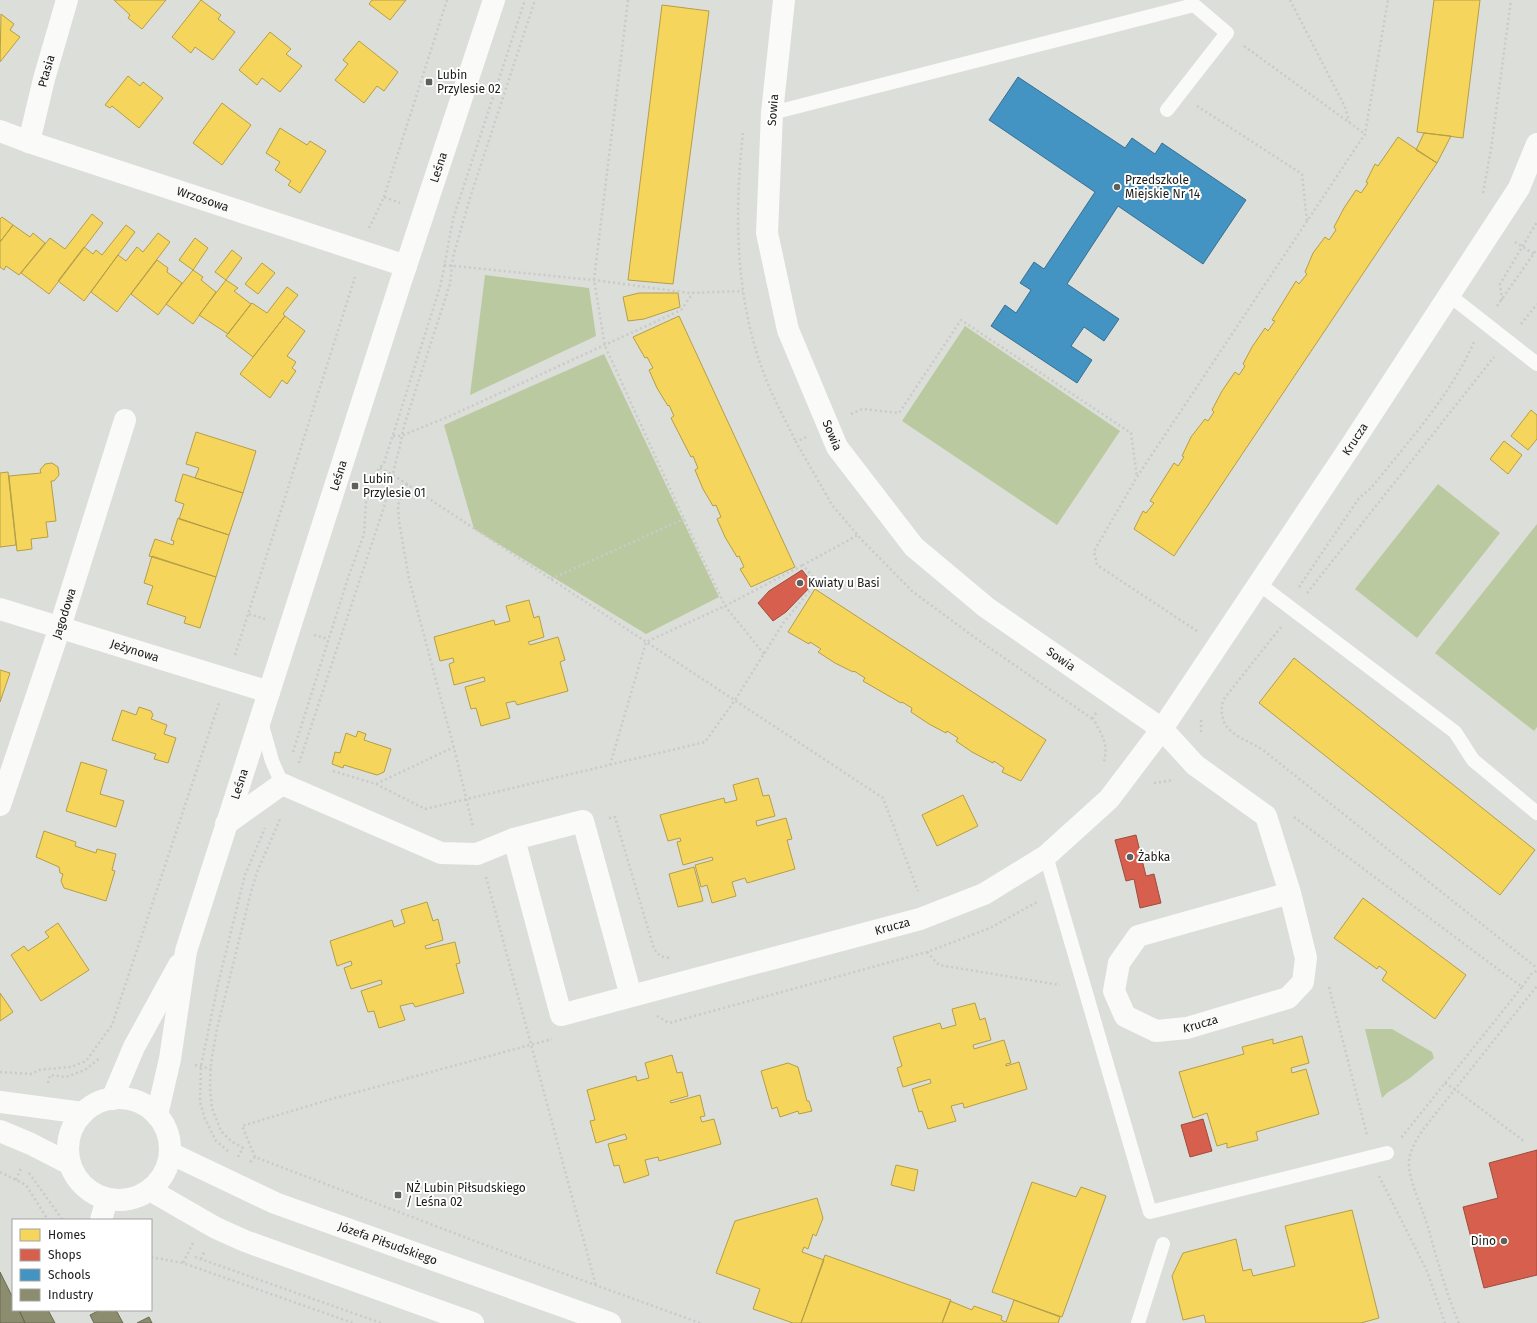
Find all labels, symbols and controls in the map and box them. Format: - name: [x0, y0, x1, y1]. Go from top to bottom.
- street label: Ptasia: [35, 53, 58, 89]
- place label: Lubin Przylesie 02: [437, 68, 501, 96]
- marker: Lubin Przylesie 02: [424, 77, 434, 87]
- street label: Sowia: [765, 94, 781, 126]
- street label: Leśna: [427, 150, 450, 184]
- place label: Przedszkole Miejskie Nr 14: [1125, 173, 1201, 201]
- marker: Przedszkole Miejskie Nr 14: [1112, 182, 1122, 192]
- street label: Wrzosowa: [175, 184, 231, 214]
- street label: Sowia: [819, 418, 845, 453]
- street label: Krucza: [1339, 420, 1371, 458]
- street label: Leśna: [327, 458, 350, 493]
- place label: Lubin Przylesie 01: [363, 472, 426, 500]
- marker: Lubin Przylesie 01: [350, 481, 360, 491]
- place label: Kwiaty u Basi: [808, 576, 880, 590]
- marker: Kwiaty u Basi: [795, 578, 805, 588]
- street label: Jagodowa: [50, 586, 79, 641]
- street label: Jeżynowa: [109, 636, 161, 665]
- street label: Sowia: [1044, 644, 1078, 674]
- street label: Leśna: [228, 767, 251, 801]
- place label: Żabka: [1138, 849, 1170, 864]
- marker: Żabka: [1125, 852, 1135, 862]
- street label: Krucza: [873, 915, 912, 938]
- street label: Krucza: [1182, 1012, 1220, 1035]
- place label: NŻ Lubin Piłsudskiego / Leśna 02: [406, 1180, 526, 1209]
- marker: NŻ Lubin Piłsudskiego / Leśna 02: [393, 1190, 403, 1200]
- legend: [12, 1219, 152, 1311]
- street label: Józefa Piłsudskiego: [336, 1219, 439, 1268]
- text: Homes: [48, 1228, 86, 1242]
- place label: Dino: [1471, 1234, 1496, 1248]
- marker: Dino: [1499, 1236, 1509, 1246]
- text: Shops: [48, 1248, 82, 1262]
- text: Schools: [48, 1268, 91, 1282]
- text: Industry: [48, 1288, 93, 1302]

